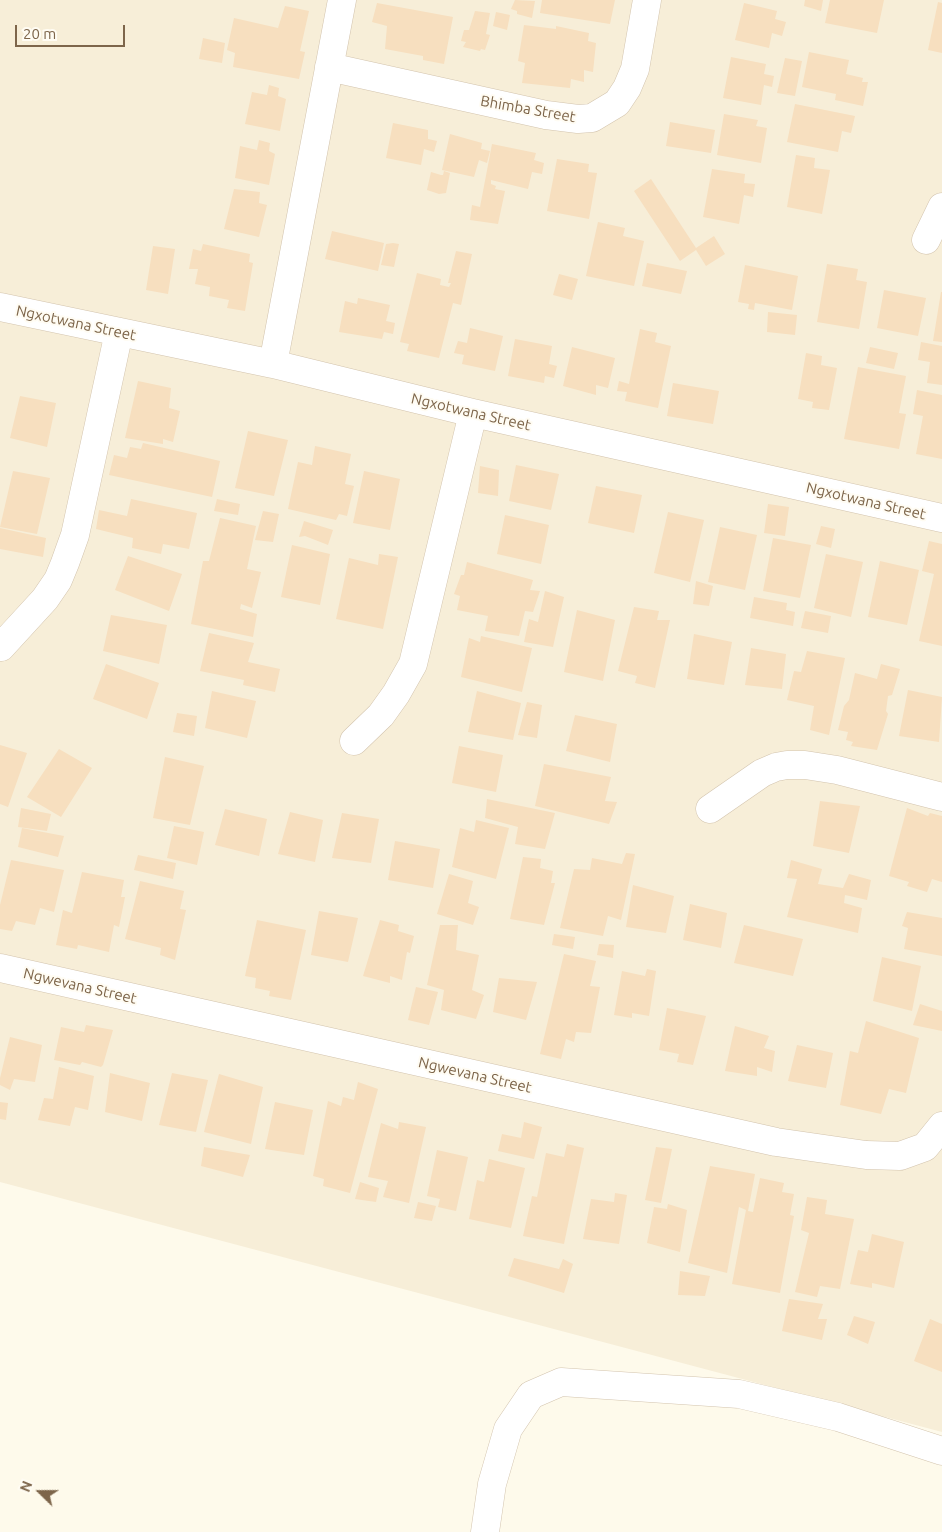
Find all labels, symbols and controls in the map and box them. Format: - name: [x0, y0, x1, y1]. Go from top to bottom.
- scale bar: [18, 15, 128, 47]
- text: 20 m: [23, 25, 56, 42]
- street label: Bhimba Street: [479, 92, 577, 126]
- street label: Ngxotwana Street: [14, 301, 138, 345]
- street label: Ngxotwana Street: [409, 389, 533, 435]
- street label: Ngxotwana Street: [804, 478, 928, 524]
- street label: Ngwevana Street: [22, 964, 138, 1008]
- street label: Ngwevana Street: [417, 1053, 533, 1097]
- north arrow: [15, 1467, 65, 1517]
- text: N: [17, 1479, 35, 1494]

